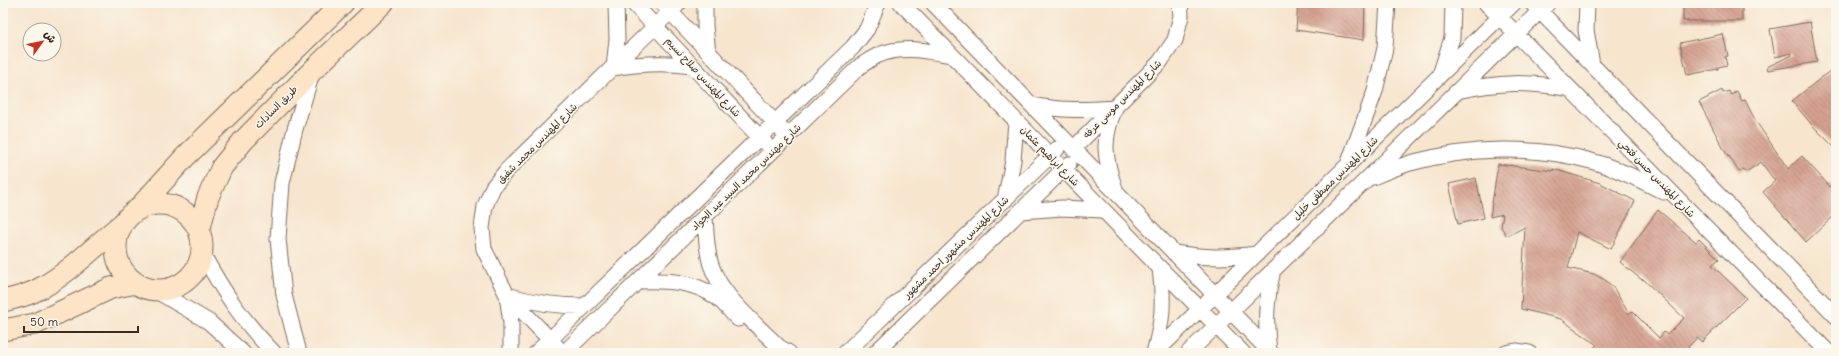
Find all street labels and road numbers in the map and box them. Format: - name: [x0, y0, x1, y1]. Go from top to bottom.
- street label: شارع المهندس صلاح نسيم: [662, 34, 744, 121]
- street label: شارع المهندس موسى عرفه: [1080, 57, 1165, 142]
- street label: طريق السادات: [252, 83, 300, 131]
- street label: شارع المهندس محمد شفيق: [494, 100, 581, 187]
- street label: شارع مهندس محمد السيد عبد الجواد: [688, 121, 805, 234]
- street label: شارع ابراهيم عثمان: [1017, 123, 1082, 190]
- street label: شارع المهندس مصطفى خليل: [1289, 133, 1382, 223]
- street label: شارع المهندس حسن فتحي: [1614, 136, 1698, 222]
- street label: شارع المهندس مشهور احمد مشهور: [900, 193, 1012, 302]

